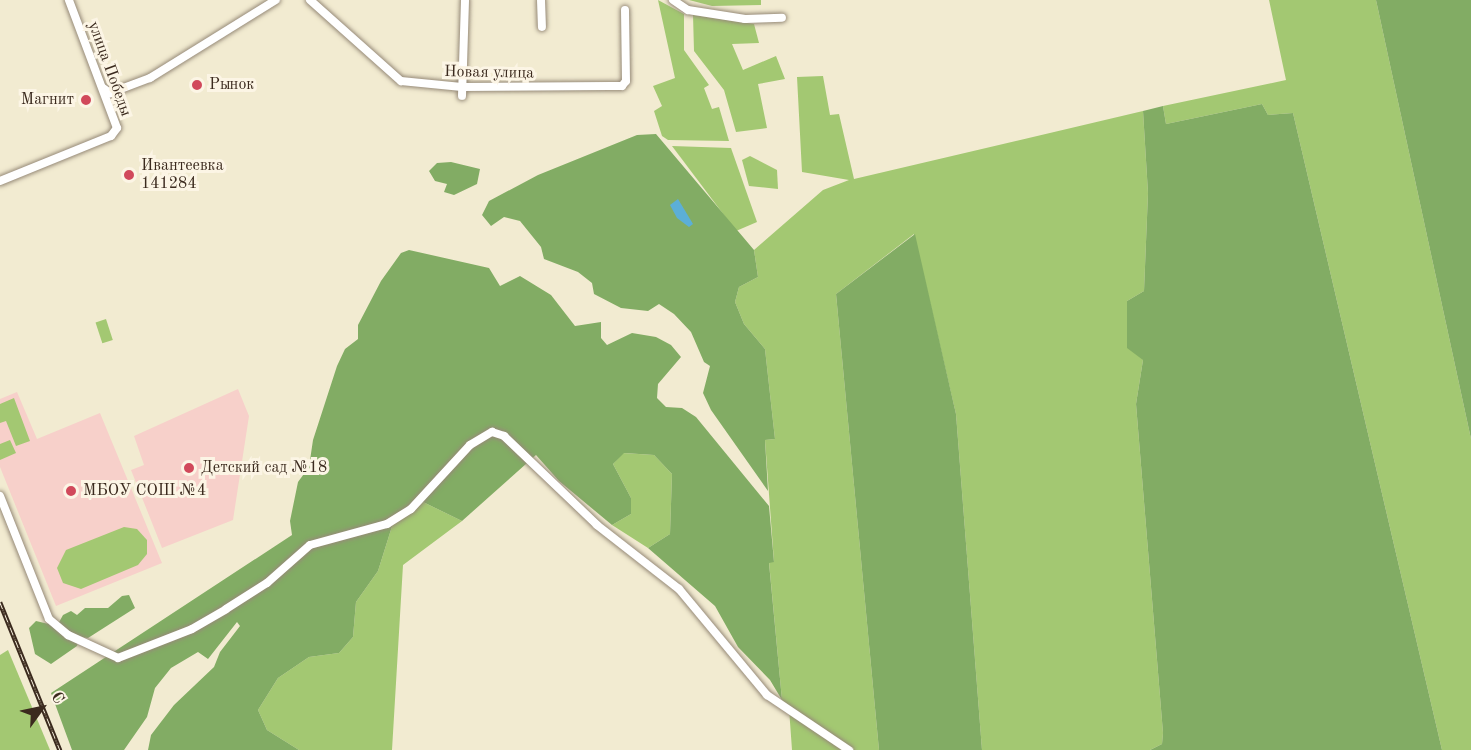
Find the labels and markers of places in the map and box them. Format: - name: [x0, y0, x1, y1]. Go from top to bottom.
- place label: Рынок: [209, 75, 254, 95]
- marker: Рынок: [190, 78, 204, 92]
- place label: Магнит: [21, 90, 74, 110]
- marker: Магнит: [79, 93, 93, 107]
- place label: Ивантеевка 141284: [141, 156, 224, 194]
- marker: Ивантеевка 141284: [122, 168, 136, 182]
- place label: Детский сад №18: [201, 458, 327, 478]
- marker: Детский сад №18: [182, 461, 196, 475]
- place label: МБОУ СОШ №4: [83, 481, 206, 501]
- marker: МБОУ СОШ №4: [64, 484, 78, 498]

